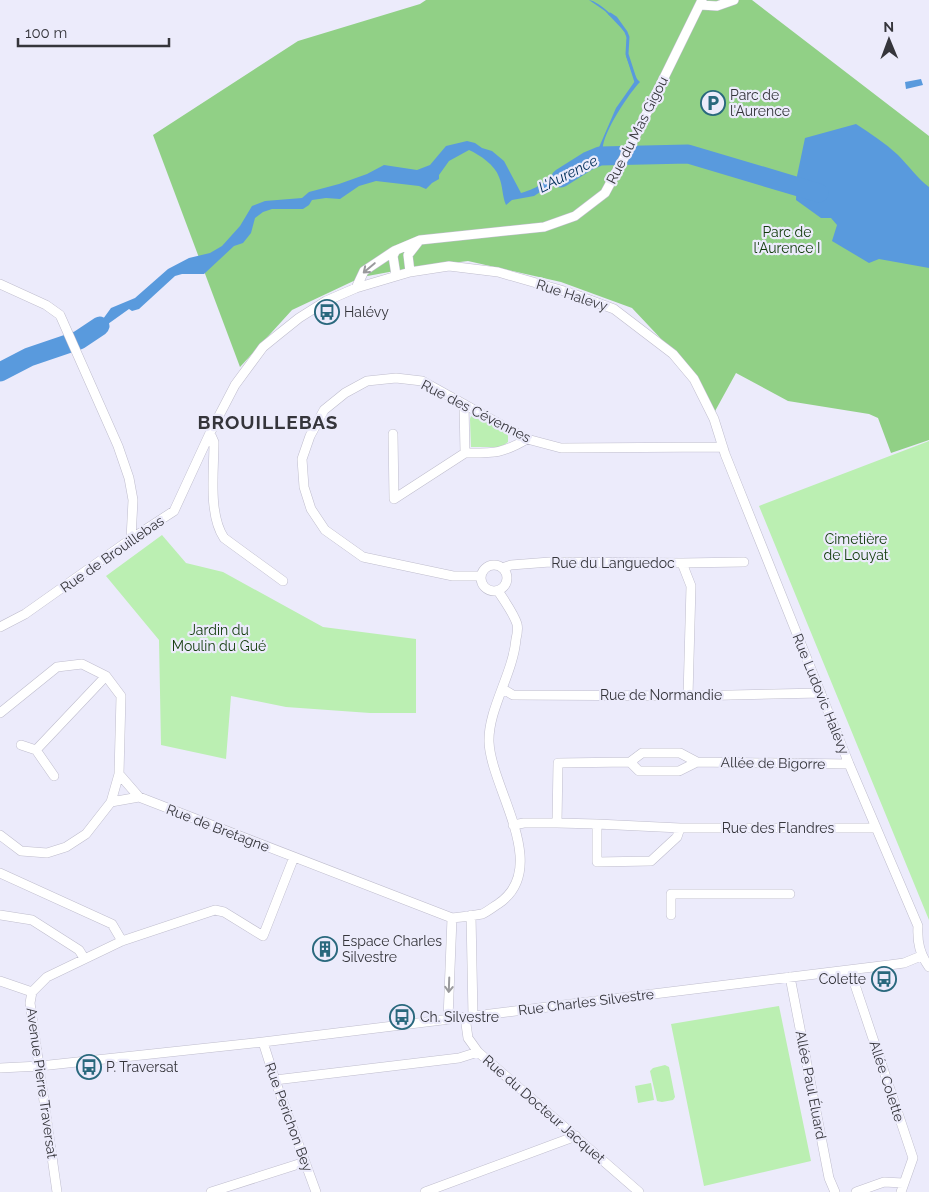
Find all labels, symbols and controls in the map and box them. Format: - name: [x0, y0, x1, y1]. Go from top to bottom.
- scale bar: [18, 15, 169, 47]
- north arrow: [864, 15, 914, 65]
- text: N: [883, 19, 894, 35]
- text: 100 m: [25, 24, 67, 42]
- street label: Rue du Mas Gigou: [603, 74, 671, 186]
- place label: Parc de l'Aurence: [730, 87, 790, 119]
- parking icon: Parc de l'Aurence: [700, 90, 726, 116]
- water label: L'Aurence: [535, 151, 601, 197]
- park label: Parc de l'Aurence I: [753, 224, 821, 256]
- one-way arrow: [363, 263, 376, 274]
- street label: Rue Halevy: [534, 276, 610, 314]
- bus stop icon: Halévy: [314, 299, 340, 325]
- place label: Halévy: [344, 304, 389, 320]
- street label: Rue des Cévennes: [419, 376, 534, 446]
- district label: BROUILLEBAS: [198, 411, 339, 433]
- street label: Rue de Brouillebas: [57, 512, 167, 596]
- park label: Cimetière de Louyat: [824, 531, 889, 563]
- street label: Rue du Languedoc: [551, 555, 675, 571]
- park label: Jardin du Moulin du Gué: [172, 622, 266, 654]
- street label: Rue Ludovic Halévy: [789, 631, 853, 757]
- street label: Rue de Normandie: [600, 687, 722, 703]
- street label: Allée de Bigorre: [720, 754, 826, 772]
- street label: Rue de Bretagne: [164, 801, 272, 855]
- street label: Rue des Flandres: [722, 820, 835, 836]
- place label: Espace Charles Silvestre: [342, 933, 442, 965]
- building icon: Espace Charles Silvestre: [312, 936, 338, 962]
- bus stop icon: Colette: [871, 966, 897, 992]
- place label: Colette: [819, 971, 866, 987]
- one-way arrow: [445, 976, 454, 992]
- street label: Rue Charles Silvestre: [517, 986, 655, 1018]
- bus stop icon: Ch. Silvestre: [389, 1004, 415, 1030]
- street label: Avenue Pierre Traversat: [23, 1006, 61, 1160]
- place label: Ch. Silvestre: [420, 1009, 499, 1025]
- street label: Allée Paul Éluard: [793, 1029, 830, 1141]
- street label: Allée Colette: [866, 1038, 908, 1124]
- street label: Rue du Docteur Jacquet: [480, 1052, 608, 1167]
- bus stop icon: P. Traversat: [76, 1054, 102, 1080]
- place label: P. Traversat: [106, 1059, 179, 1075]
- street label: Rue Perichon Bey: [262, 1060, 316, 1174]

